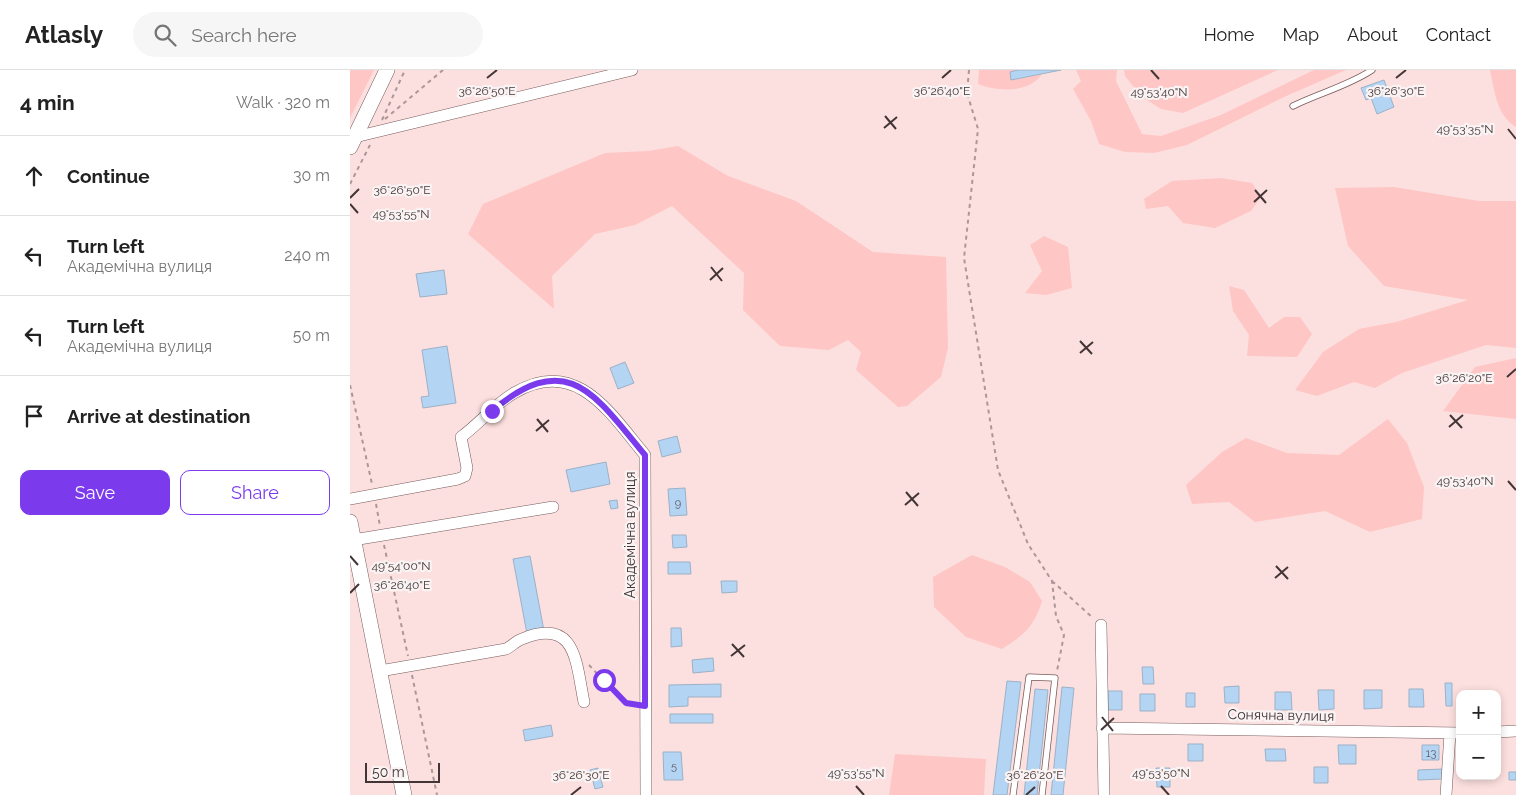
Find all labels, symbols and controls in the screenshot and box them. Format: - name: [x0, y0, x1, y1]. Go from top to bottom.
- search box: [133, 12, 483, 57]
- text: Atlasly: [25, 20, 103, 49]
- icon: search: [151, 21, 179, 49]
- text: Search here: [191, 24, 297, 46]
- text: Home: [1203, 24, 1254, 45]
- text: Map: [1282, 24, 1319, 45]
- text: About: [1347, 24, 1398, 45]
- text: Contact: [1426, 24, 1491, 45]
- text: 36°26'50"E: [458, 84, 516, 98]
- text: 36°26'40"E: [914, 84, 970, 98]
- text: 36°26'30"E: [1367, 84, 1425, 98]
- text: 49°53'40"N: [1130, 85, 1188, 99]
- text: 4 min: [20, 90, 75, 115]
- text: Walk · 320 m: [236, 93, 330, 112]
- text: 49°53'35"N: [1436, 122, 1494, 136]
- icon: ahead: [20, 162, 48, 190]
- text: Continue: [67, 165, 150, 187]
- text: 30 m: [293, 166, 330, 185]
- text: 36°26'50"E: [373, 183, 431, 197]
- text: 49°53'55"N: [372, 207, 430, 221]
- text: Turn left: [67, 235, 144, 257]
- icon: left: [20, 242, 48, 270]
- text: 240 m: [284, 246, 330, 265]
- text: Академічна вулиця: [67, 257, 212, 276]
- text: Turn left: [67, 315, 144, 337]
- icon: left: [20, 322, 48, 350]
- text: 50 m: [293, 326, 330, 345]
- text: Академічна вулиця: [67, 337, 212, 356]
- text: 36°26'20"E: [1435, 371, 1493, 385]
- route end: [481, 400, 504, 423]
- icon: arrive: [20, 402, 48, 430]
- text: Arrive at destination: [67, 405, 251, 427]
- button: Save: [20, 470, 170, 515]
- button: Share: [180, 470, 330, 515]
- street label: Академічна вулиця: [622, 472, 638, 598]
- text: 49°53'40"N: [1436, 474, 1494, 488]
- house number: 9: [675, 497, 681, 510]
- text: 49°54'00"N: [372, 559, 430, 573]
- text: 36°26'40"E: [374, 578, 430, 592]
- route start: [593, 669, 616, 692]
- map controls: [1456, 690, 1501, 780]
- button: +: [1456, 690, 1501, 735]
- street label: Сонячна вулиця: [1228, 706, 1334, 724]
- button: −: [1456, 735, 1501, 780]
- house number: 13: [1426, 747, 1436, 760]
- scale bar: [365, 760, 440, 783]
- house number: 5: [671, 760, 677, 773]
- text: 50 m: [372, 764, 405, 780]
- text: 49°53'55"N: [827, 766, 885, 780]
- text: 49°53'50"N: [1132, 766, 1190, 780]
- text: 36°26'30"E: [552, 768, 610, 782]
- text: 36°26'20"E: [1006, 768, 1064, 782]

